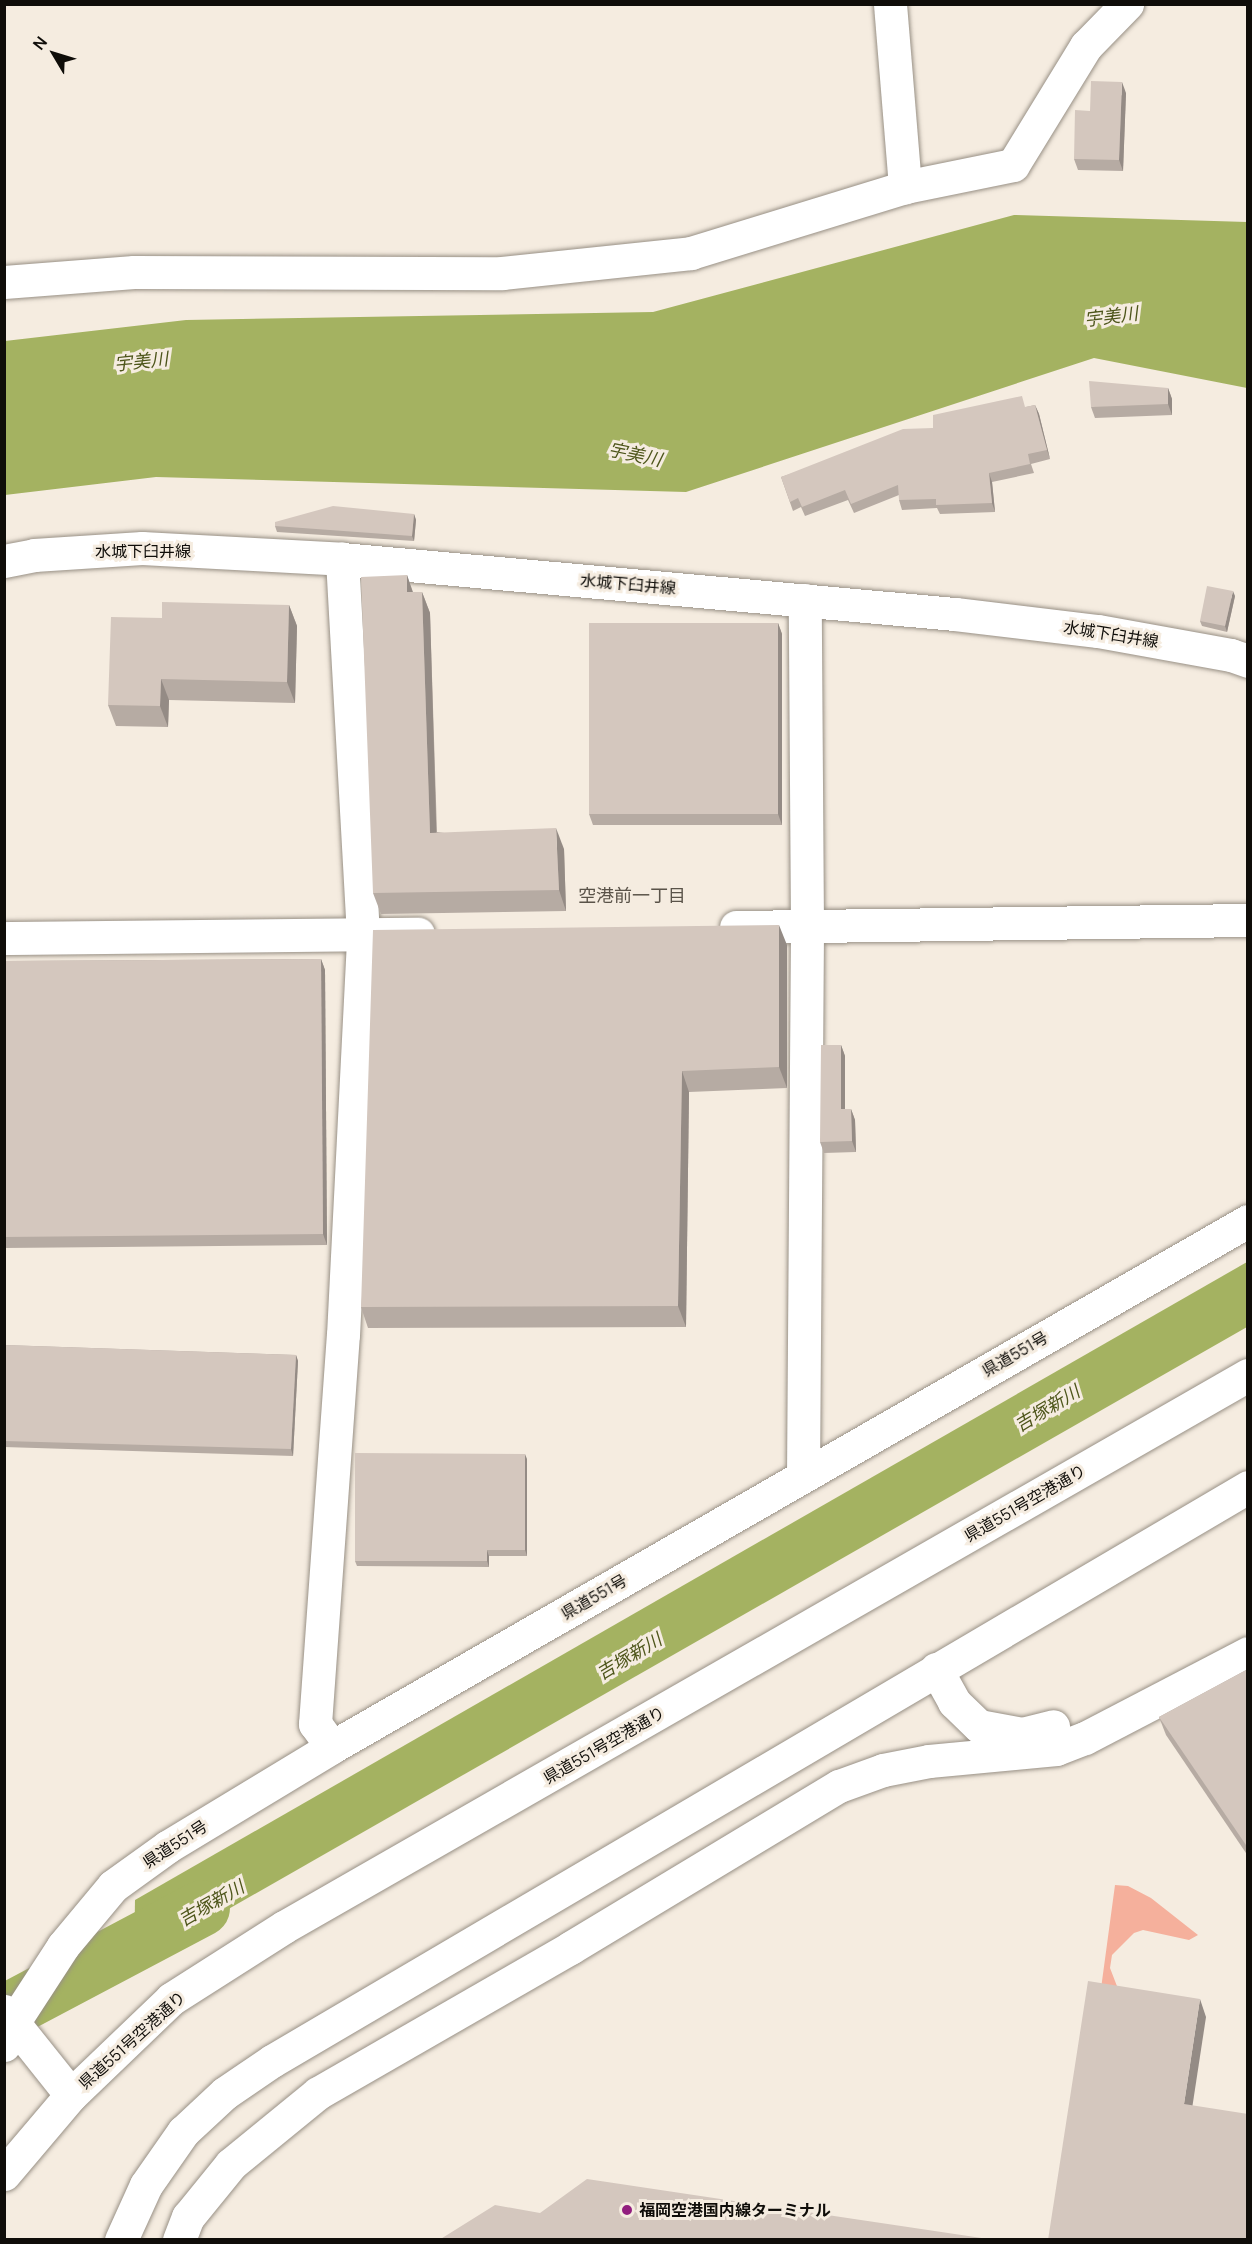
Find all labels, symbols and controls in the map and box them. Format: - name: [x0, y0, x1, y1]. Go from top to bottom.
- north arrow: [24, 24, 84, 84]
- text: N: [28, 32, 52, 54]
- water label: 宇美川: [1083, 302, 1139, 330]
- water label: 宇美川: [113, 347, 169, 375]
- water label: 宇美川: [606, 438, 664, 470]
- street label: 水城下臼井線: [95, 541, 191, 561]
- street label: 水城下臼井線: [579, 570, 677, 598]
- street label: 水城下臼井線: [1062, 617, 1160, 651]
- district label: 空港前一丁目: [578, 884, 686, 906]
- street label: 県道551号: [979, 1328, 1051, 1380]
- water label: 吉塚新川: [1011, 1380, 1083, 1436]
- street label: 県道551号空港通り: [961, 1461, 1089, 1545]
- street label: 県道551号: [558, 1571, 630, 1623]
- water label: 吉塚新川: [593, 1628, 665, 1684]
- street label: 県道551号空港通り: [540, 1703, 668, 1787]
- street label: 県道551号: [139, 1816, 211, 1872]
- water label: 吉塚新川: [174, 1876, 248, 1930]
- street label: 県道551号空港通り: [75, 1987, 189, 2093]
- place label: 福岡空港国内線ターミナル: [639, 2200, 831, 2220]
- marker: 福岡空港国内線ターミナル: [620, 2203, 634, 2217]

